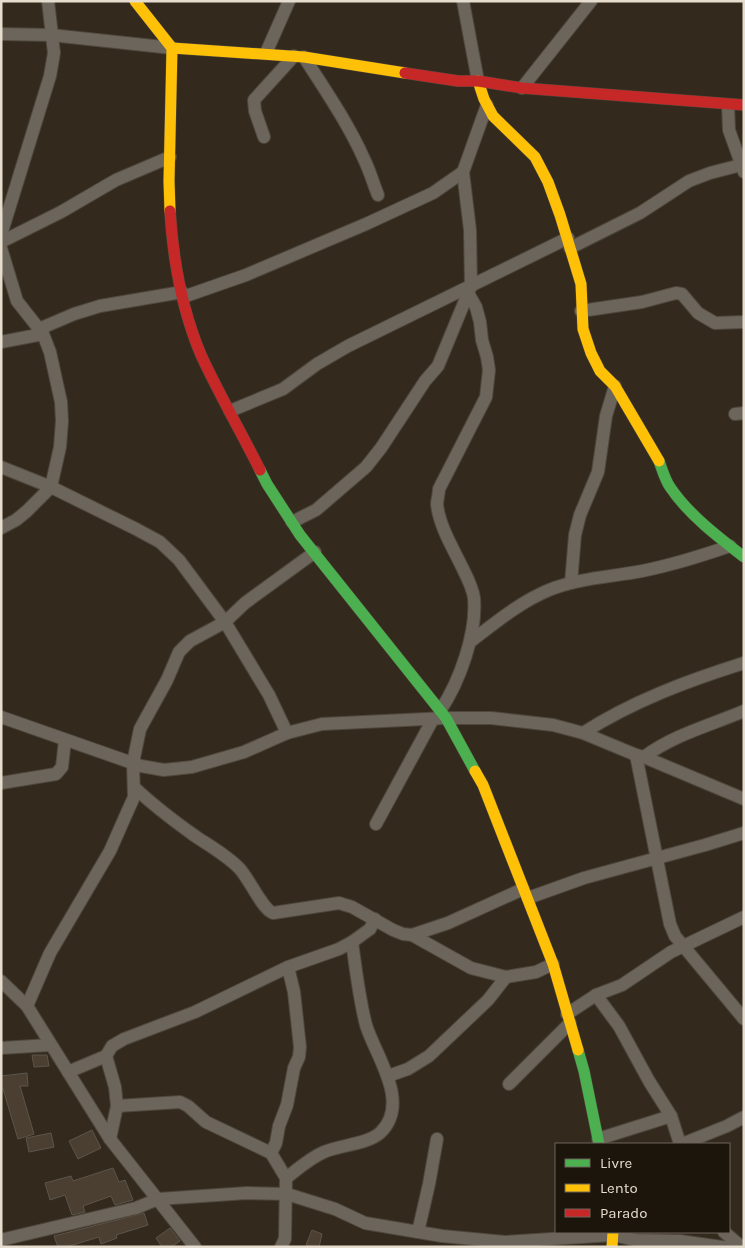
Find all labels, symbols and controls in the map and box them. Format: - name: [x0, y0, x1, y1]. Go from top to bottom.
- legend: [555, 1143, 730, 1233]
- text: Livre: [600, 1154, 632, 1172]
- text: Lento: [600, 1179, 638, 1197]
- text: Parado: [600, 1204, 647, 1222]

